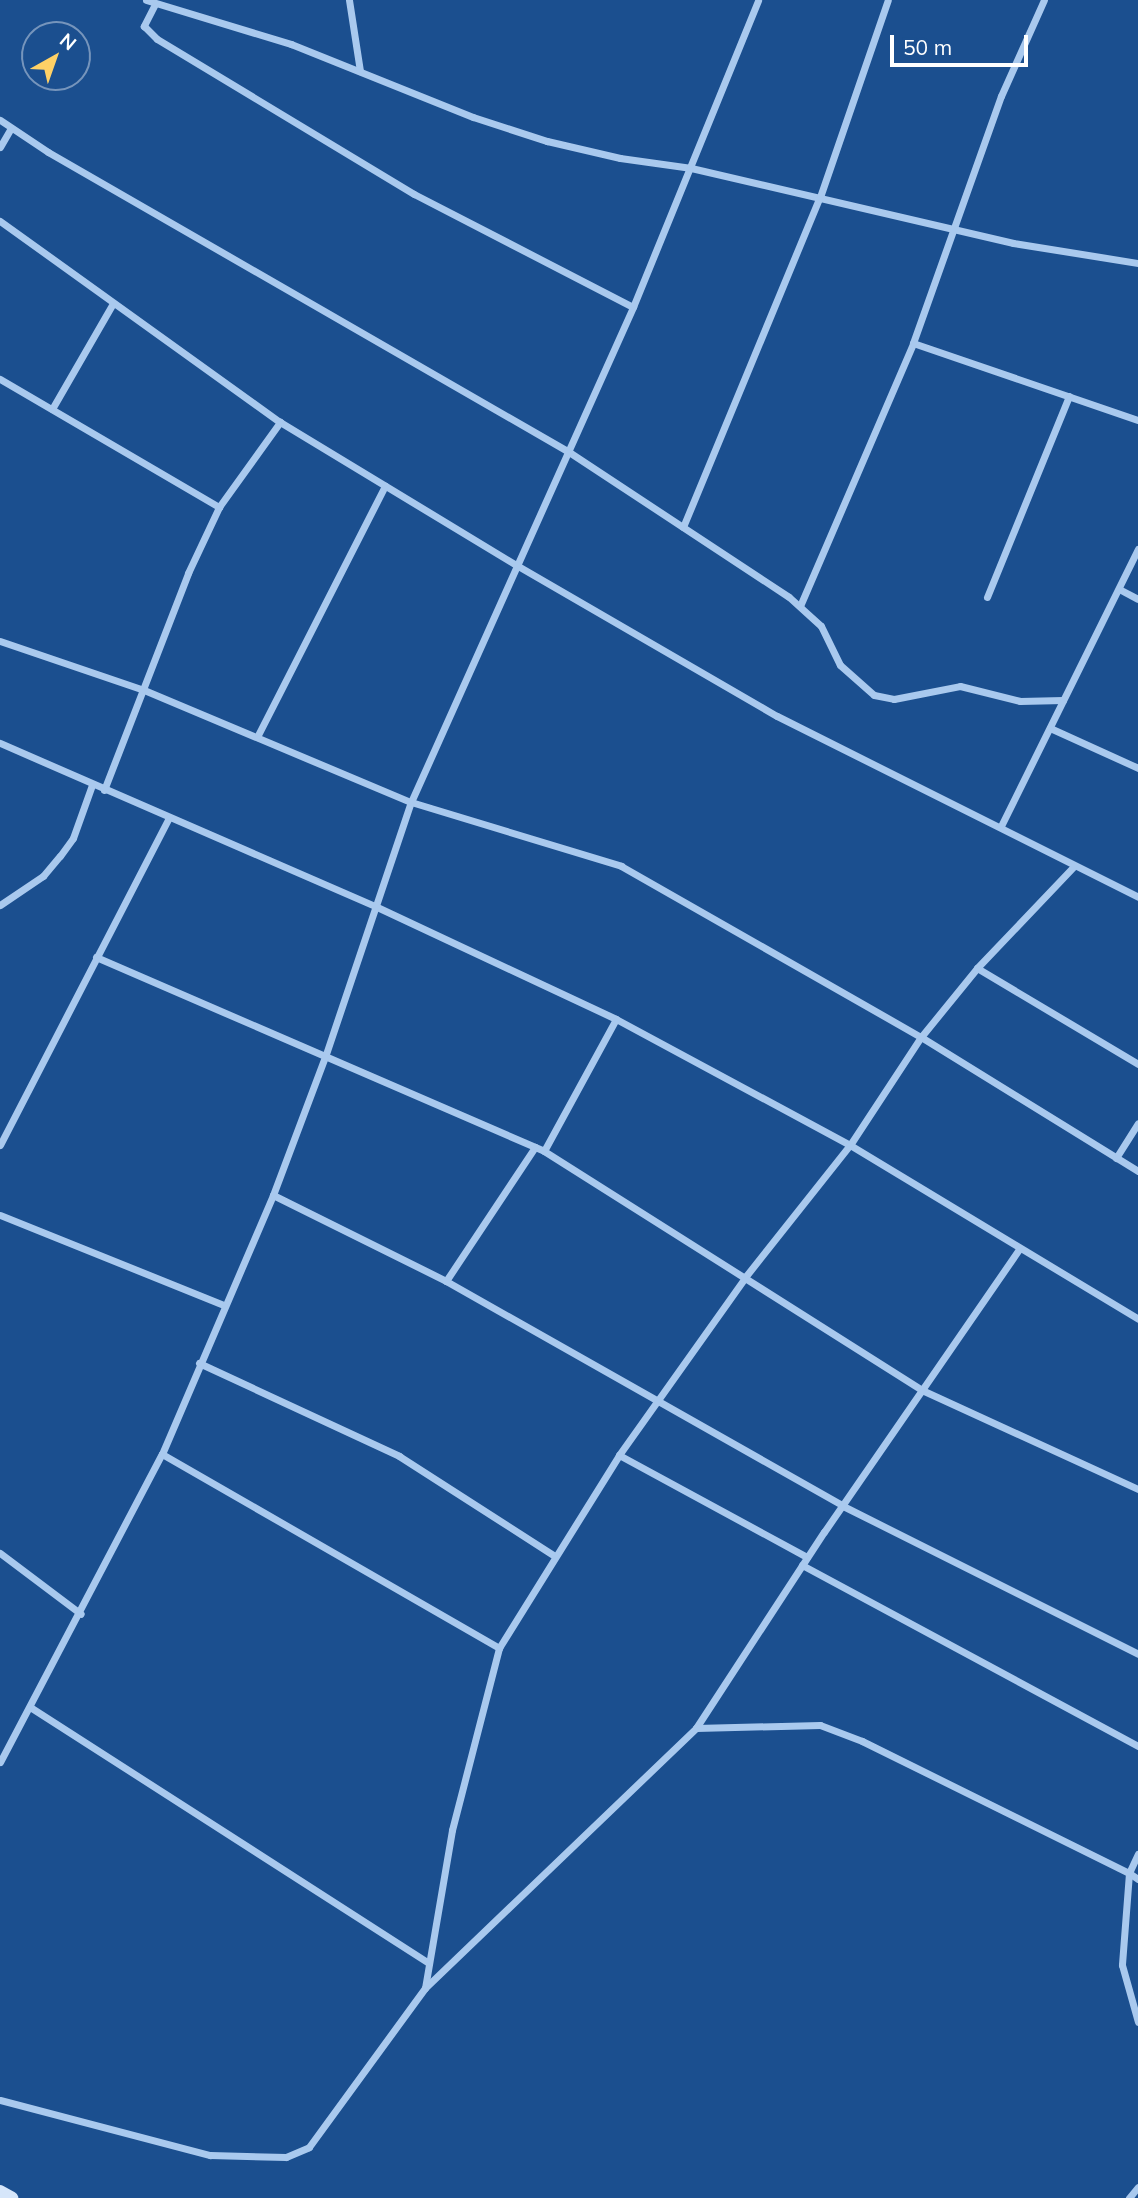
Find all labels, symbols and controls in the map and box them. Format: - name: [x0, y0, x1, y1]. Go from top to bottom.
- north arrow: [21, 21, 91, 91]
- scale bar: [893, 21, 1031, 65]
- text: N: [55, 28, 81, 55]
- text: 50 m: [903, 34, 952, 60]

